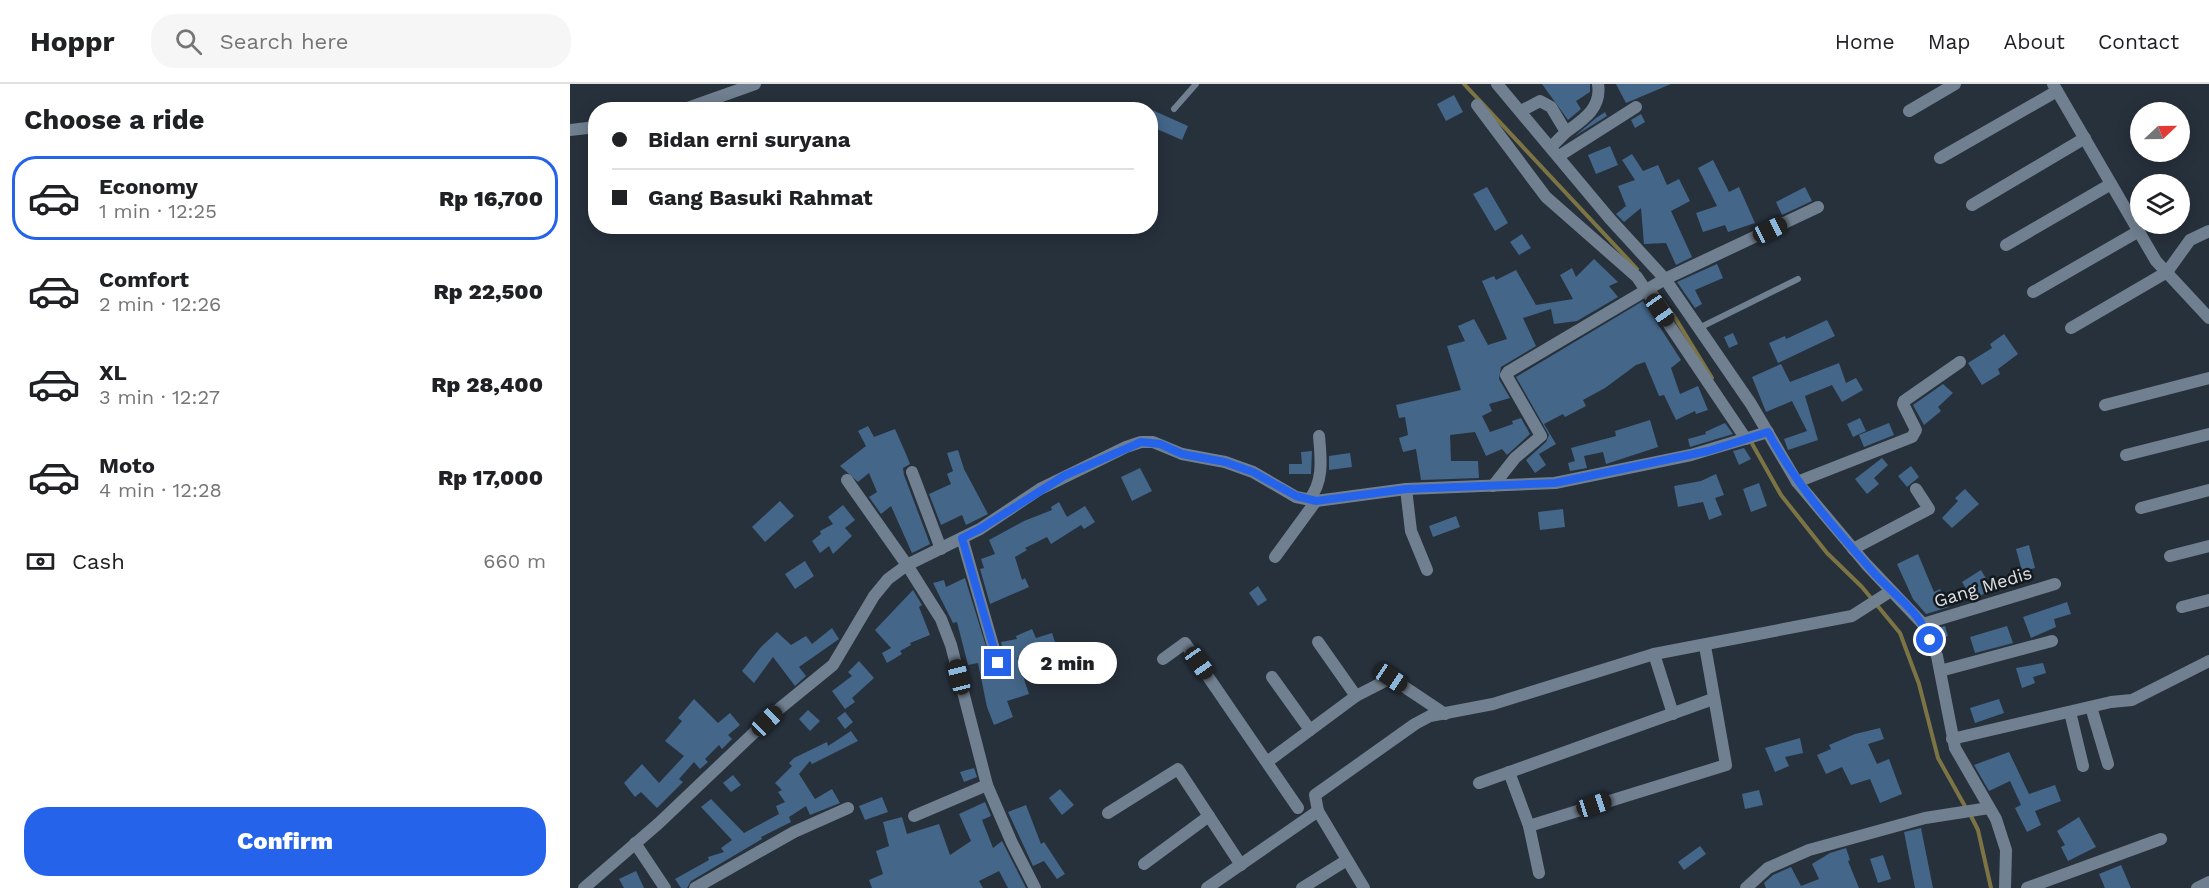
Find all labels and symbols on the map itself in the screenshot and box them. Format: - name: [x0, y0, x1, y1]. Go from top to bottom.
- north arrow: [2130, 102, 2190, 162]
- car: [1750, 214, 1790, 246]
- car: [1642, 290, 1678, 330]
- street label: Gang Medis: [1931, 562, 2034, 611]
- route start: [1916, 626, 1943, 653]
- callout: 2 min: [1019, 642, 1118, 684]
- car: [1181, 643, 1217, 683]
- route end: [984, 649, 1011, 676]
- car: [946, 657, 972, 697]
- car: [1371, 660, 1411, 696]
- car: [748, 702, 786, 740]
- car: [1574, 791, 1614, 819]

